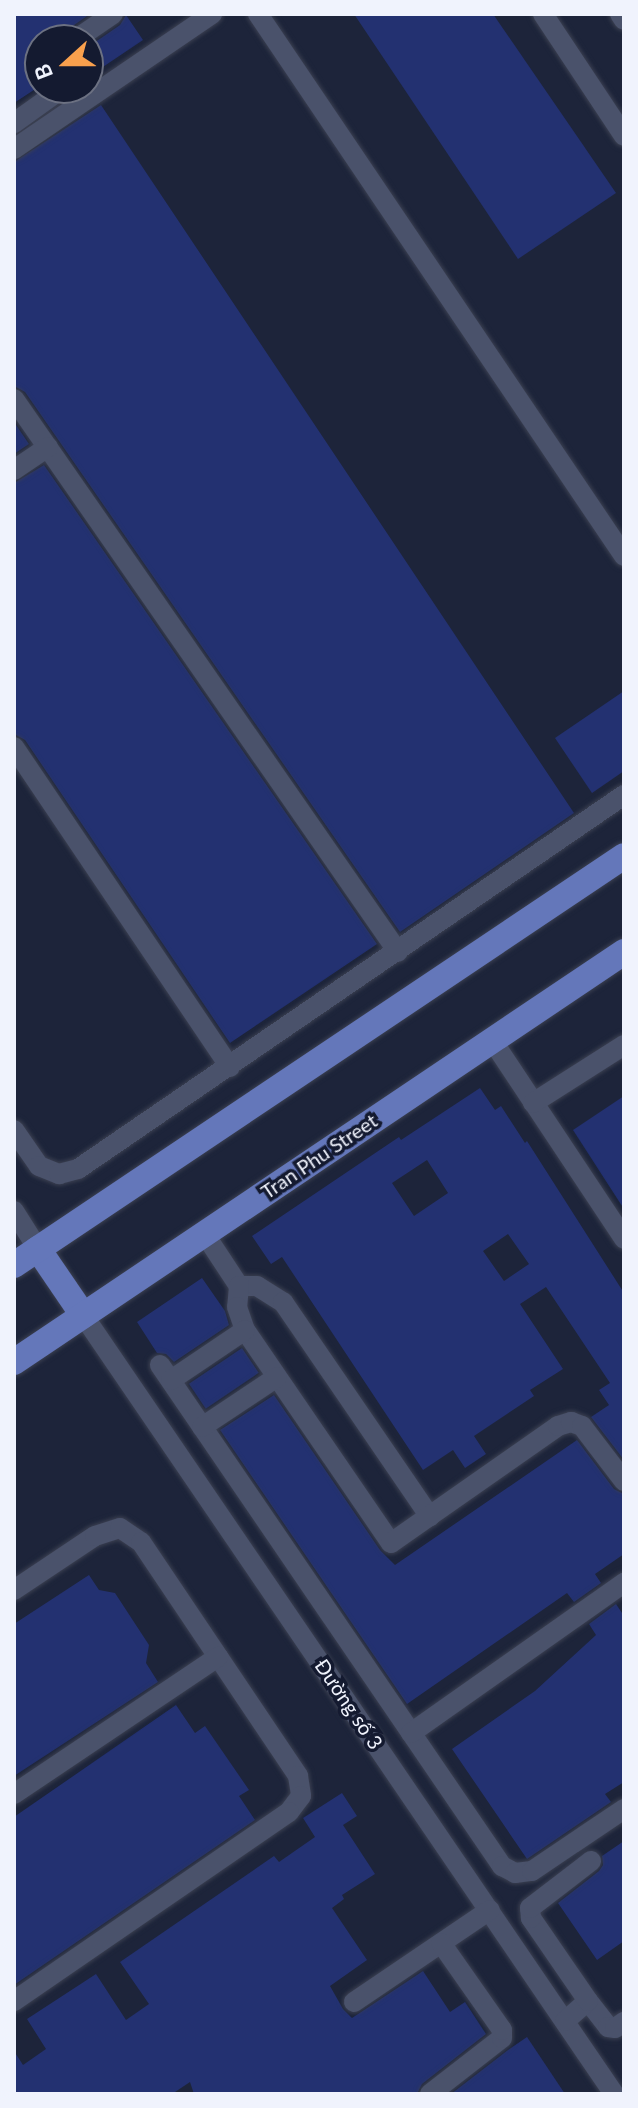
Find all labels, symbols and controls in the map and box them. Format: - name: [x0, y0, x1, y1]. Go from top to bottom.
- north arrow: [24, 24, 104, 104]
- text: B: [28, 60, 58, 84]
- street label: Tran Phu Street: [256, 1108, 382, 1204]
- street label: Đường số 3: [310, 1654, 388, 1754]

